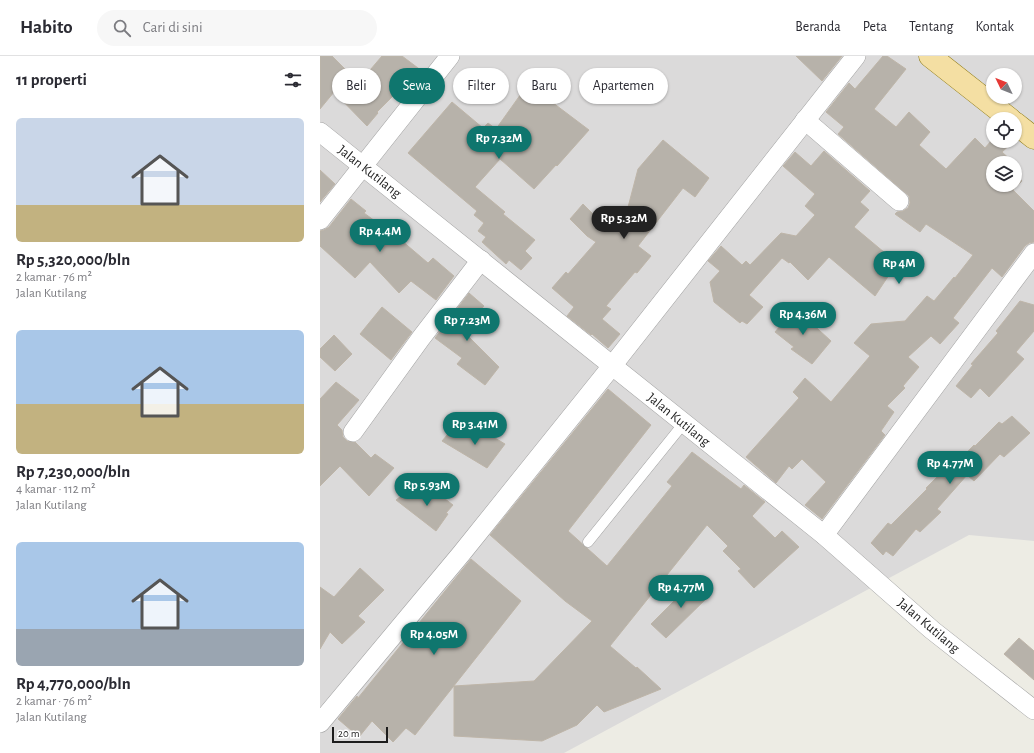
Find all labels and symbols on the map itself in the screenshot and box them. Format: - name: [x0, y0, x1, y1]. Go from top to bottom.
- north arrow: [986, 68, 1022, 104]
- pin: Rp 7.32M: [458, 126, 540, 160]
- street label: Jalan Kutilang: [335, 143, 404, 201]
- pin: Rp 5.32M: [583, 206, 665, 240]
- pin: Rp 4.4M: [343, 219, 417, 253]
- pin: Rp 4M: [871, 251, 927, 285]
- pin: Rp 4.36M: [762, 302, 844, 336]
- pin: Rp 7.23M: [426, 308, 508, 342]
- street label: Jalan Kutilang: [644, 390, 712, 449]
- pin: Rp 3.41M: [434, 412, 516, 446]
- pin: Rp 4.77M: [909, 451, 991, 485]
- pin: Rp 5.93M: [386, 473, 468, 507]
- pin: Rp 4.77M: [640, 575, 722, 609]
- street label: Jalan Kutilang: [895, 596, 962, 656]
- pin: Rp 4.05M: [393, 622, 475, 656]
- scale bar: [332, 725, 388, 744]

